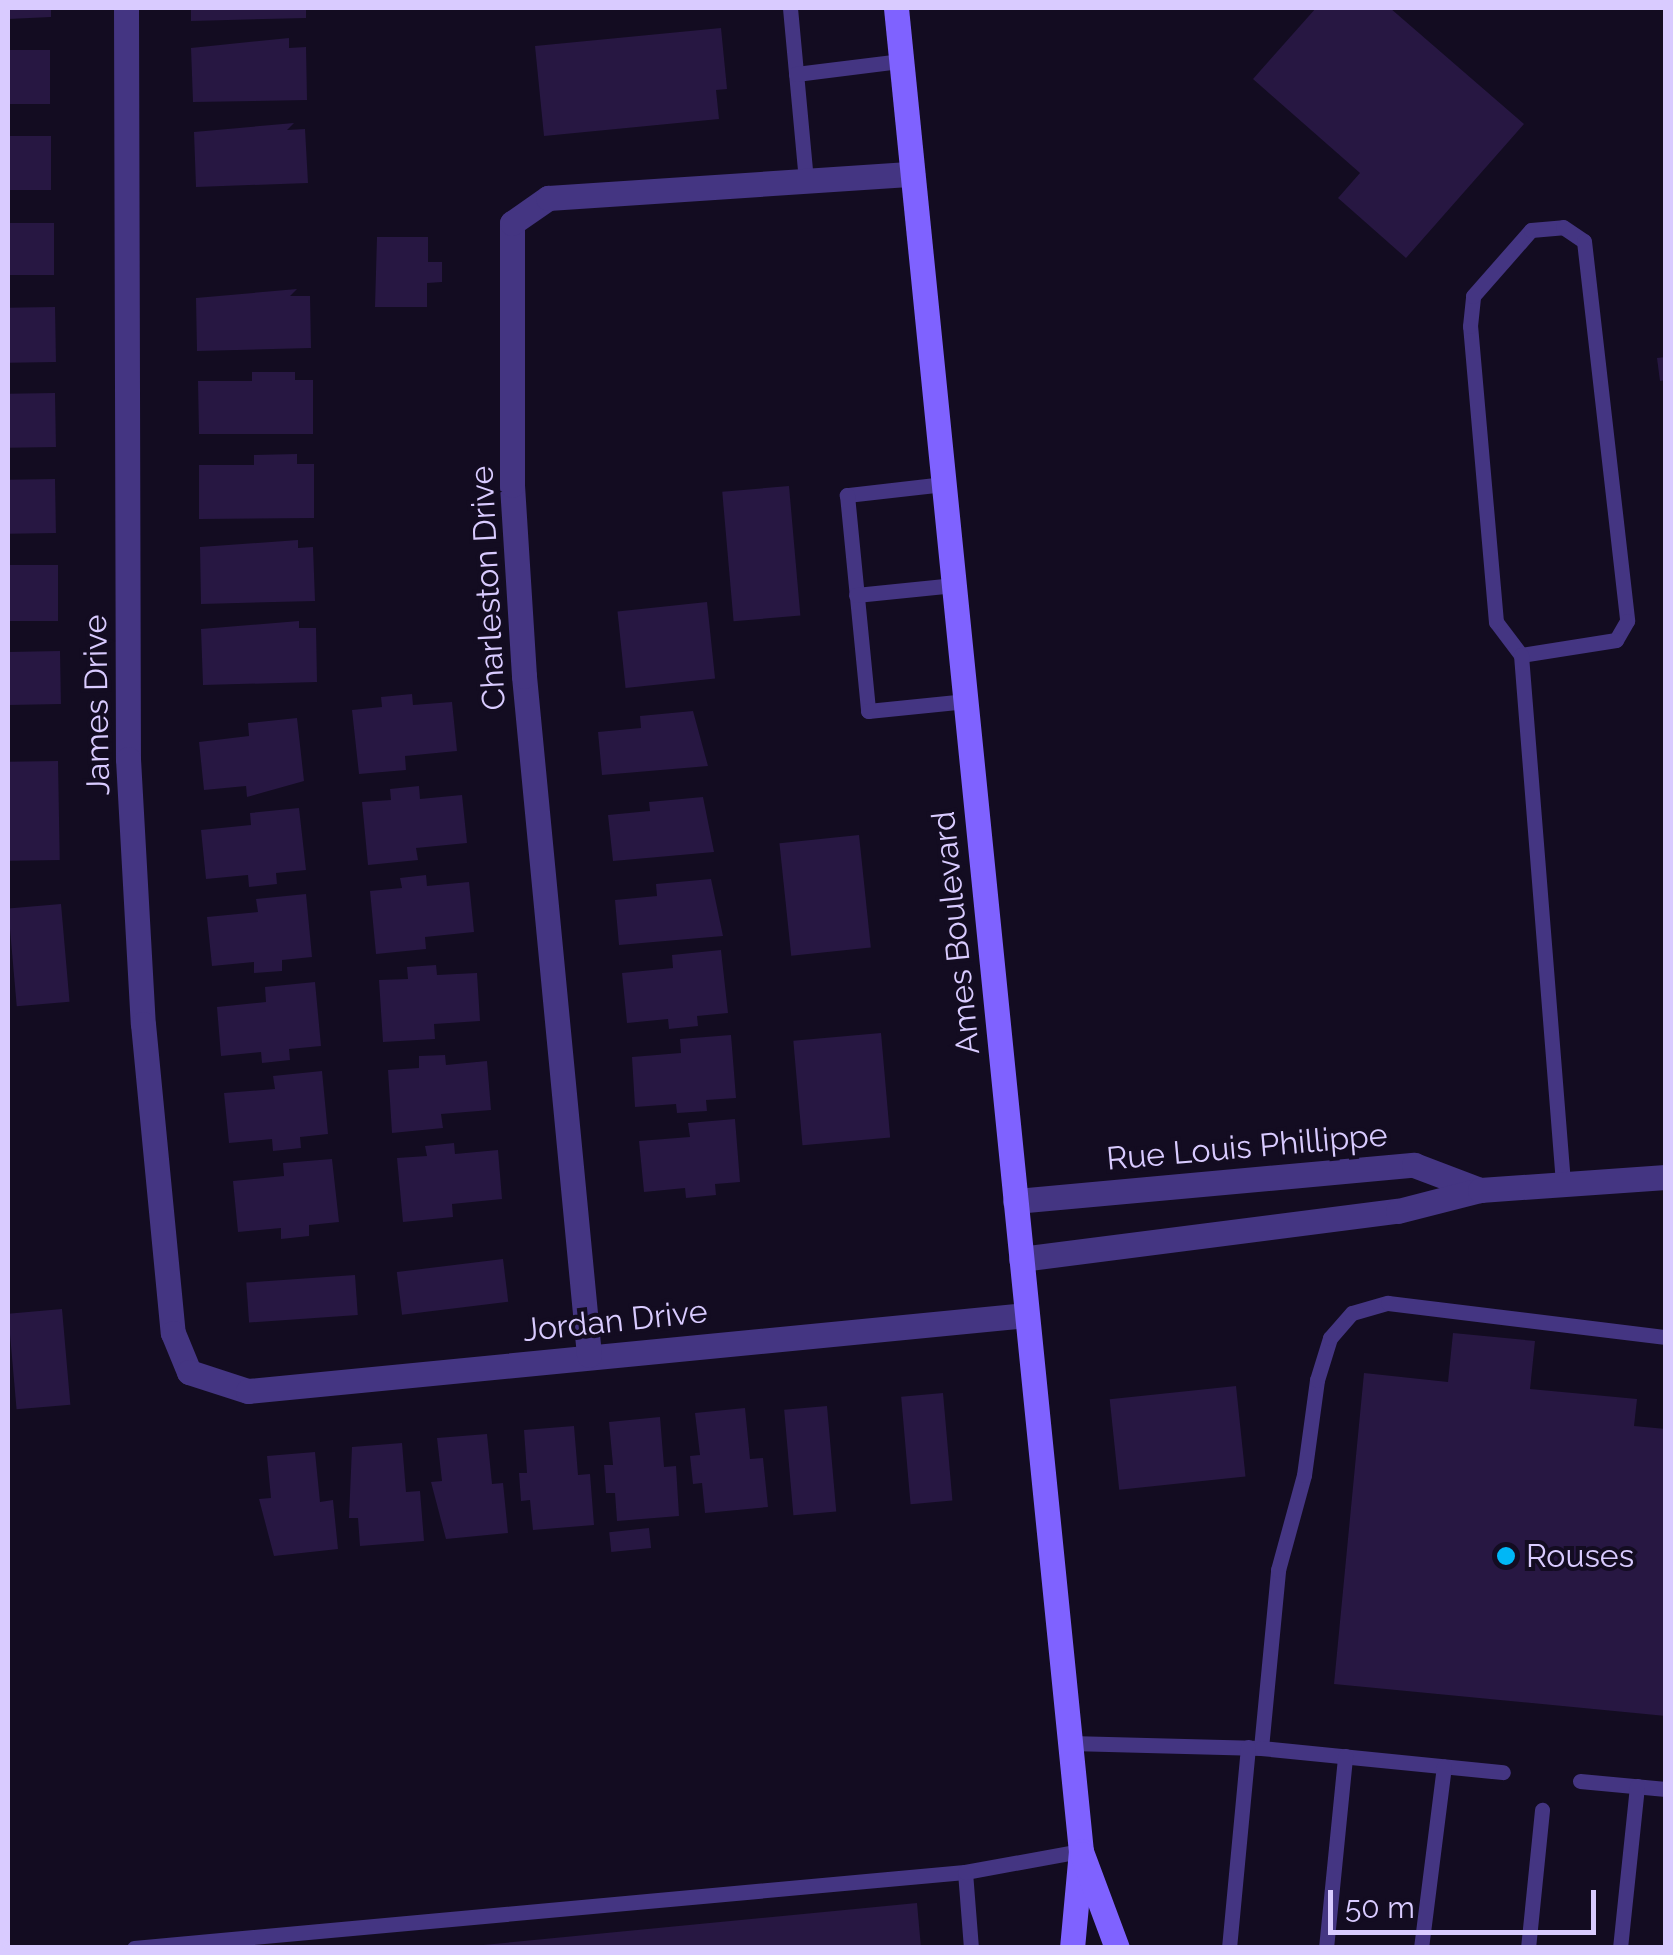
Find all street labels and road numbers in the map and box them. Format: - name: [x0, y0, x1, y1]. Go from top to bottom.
- street label: Charleston Drive: [462, 465, 514, 711]
- street label: James Drive: [76, 614, 118, 796]
- street label: Ames Boulevard: [924, 809, 988, 1057]
- street label: Rue Louis Phillippe: [1105, 1116, 1389, 1178]
- street label: Jordan Drive: [521, 1292, 709, 1350]

